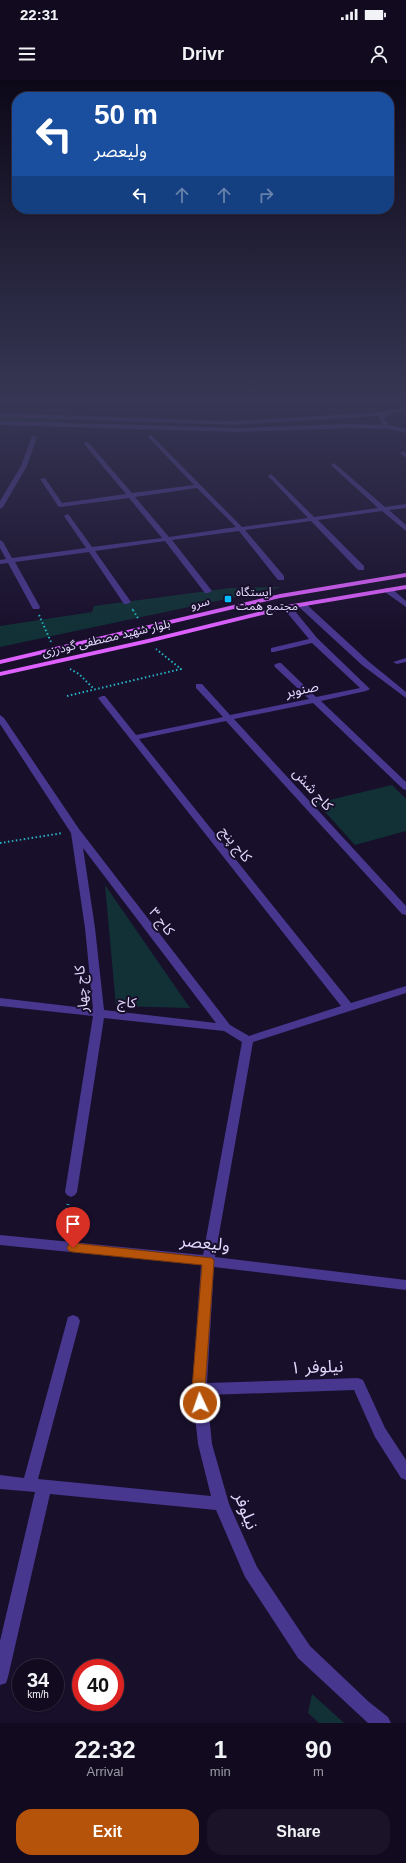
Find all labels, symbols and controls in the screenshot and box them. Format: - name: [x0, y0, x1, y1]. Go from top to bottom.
- text: 22:31: [20, 6, 58, 23]
- icon: menu: [16, 43, 38, 65]
- icon: person: [368, 43, 390, 65]
- text: Drivr: [182, 44, 224, 64]
- text: 50 m: [94, 99, 158, 130]
- icon: left: [28, 108, 80, 160]
- text: ولیعصر: [94, 141, 147, 161]
- icon: left: [129, 184, 151, 206]
- icon: ahead: [171, 184, 193, 206]
- icon: ahead: [213, 184, 235, 206]
- icon: right: [255, 184, 277, 206]
- place label: ایستگاه مجتمع همت: [236, 585, 298, 615]
- street label: سرو: [189, 594, 211, 612]
- marker: ایستگاه مجتمع همت: [223, 594, 233, 604]
- street label: بلوار شهید مصطفی گودرزی: [40, 616, 172, 660]
- street label: صنوبر: [283, 678, 321, 701]
- street label: کاج شش: [288, 765, 336, 816]
- street label: کاج پنج: [215, 823, 255, 867]
- street label: کاج ۳: [144, 904, 178, 940]
- street label: کاج چهار: [71, 964, 94, 1014]
- street label: کاج: [117, 993, 137, 1014]
- pin: [56, 1207, 90, 1248]
- icon: arrive: [62, 1213, 84, 1235]
- street label: ولیعصر: [178, 1231, 231, 1255]
- street label: نیلوفر ۱: [290, 1357, 344, 1377]
- position arrow: [179, 1382, 221, 1424]
- street label: نیلوفر: [230, 1489, 262, 1532]
- speed limit sign: 40: [72, 1659, 124, 1711]
- text: 34: [27, 1669, 49, 1691]
- text: km/h: [27, 1689, 49, 1700]
- text: 22:32: [74, 1736, 136, 1763]
- text: 1: [214, 1736, 227, 1763]
- text: 90: [305, 1736, 332, 1763]
- text: Arrival: [87, 1764, 123, 1779]
- text: min: [210, 1764, 231, 1779]
- text: m: [313, 1764, 324, 1779]
- button: Exit: [16, 1809, 199, 1855]
- button: Share: [207, 1809, 390, 1855]

